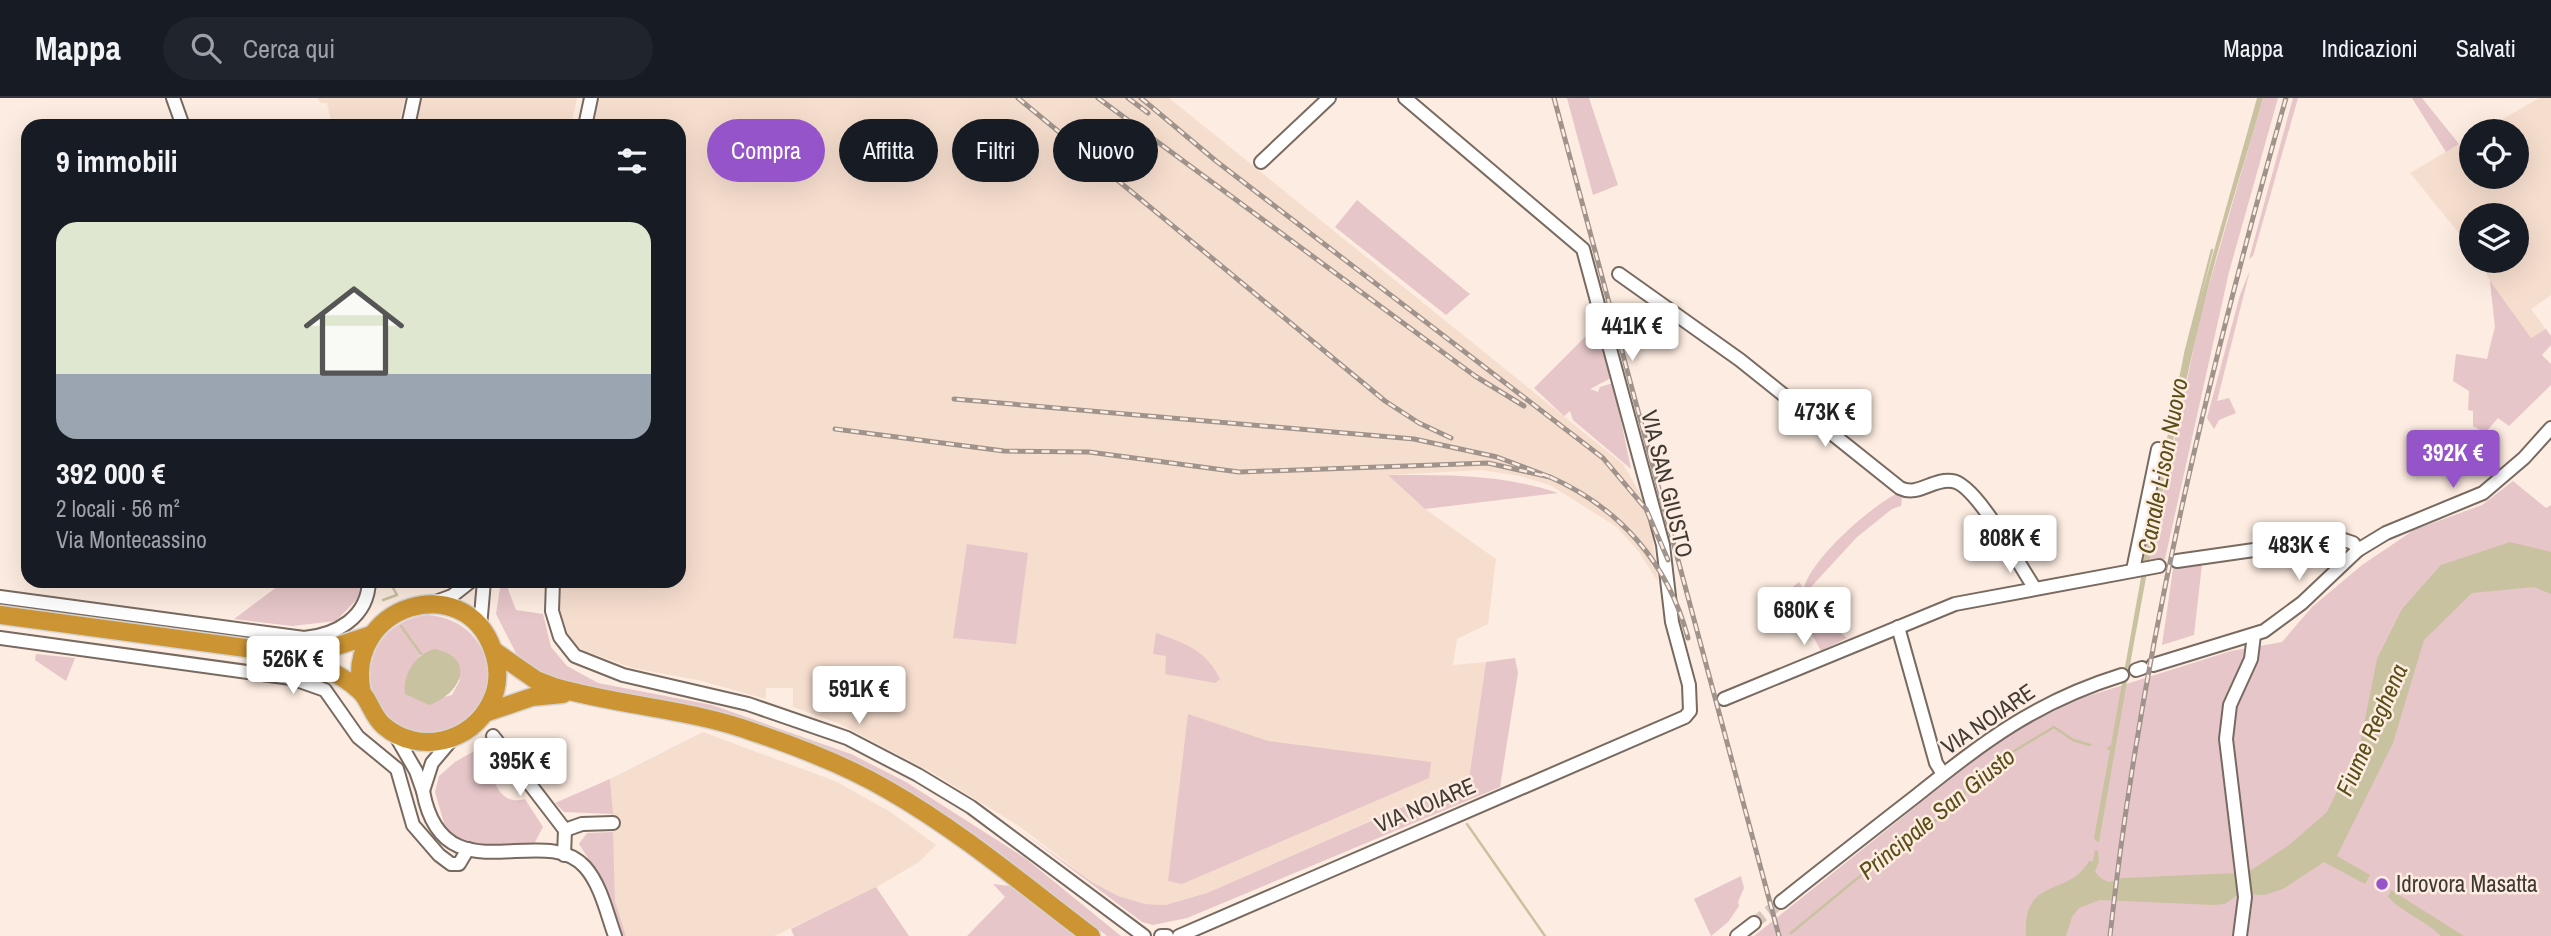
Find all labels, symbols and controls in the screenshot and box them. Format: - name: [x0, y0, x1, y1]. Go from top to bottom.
- search box: [163, 17, 653, 80]
- text: Mappa: [35, 26, 121, 70]
- icon: search: [187, 29, 225, 67]
- text: Cerca qui: [243, 31, 335, 66]
- text: Mappa: [2223, 32, 2284, 64]
- text: Indicazioni: [2322, 32, 2418, 64]
- text: Salvati: [2456, 32, 2516, 64]
- chip: Compra: [707, 119, 825, 182]
- chip: Affitta: [839, 119, 938, 182]
- chip: Filtri: [952, 119, 1039, 182]
- chip: Nuovo: [1053, 119, 1158, 182]
- map controls: [2459, 119, 2529, 273]
- button: locate: [2459, 119, 2529, 189]
- text: 9 immobili: [56, 141, 178, 181]
- icon: filters: [613, 142, 651, 180]
- button: layers: [2459, 203, 2529, 273]
- icon: home: [291, 268, 417, 394]
- pin: 441K €: [1575, 303, 1689, 363]
- text: 441K €: [1602, 310, 1662, 341]
- water label: Canale Lison Nuovo: [2129, 375, 2195, 556]
- pin: 473K €: [1768, 390, 1882, 449]
- text: 473K €: [1795, 396, 1855, 427]
- street label: VIA SAN GIUSTO: [1634, 407, 1701, 561]
- pin: 392K €: [2396, 430, 2510, 490]
- text: 392K €: [2423, 437, 2483, 468]
- text: 392 000 €: [56, 453, 165, 493]
- text: 2 locali · 56 m²: [56, 493, 180, 524]
- pin: 808K €: [1953, 516, 2067, 575]
- text: 808K €: [1980, 522, 2040, 553]
- pin: 483K €: [2242, 522, 2356, 582]
- text: Via Montecassino: [56, 524, 207, 555]
- text: 483K €: [2269, 529, 2329, 560]
- pin: 680K €: [1747, 588, 1861, 647]
- text: 680K €: [1774, 594, 1834, 625]
- pin: 526K €: [236, 636, 350, 696]
- text: 526K €: [263, 643, 323, 674]
- water label: Fiume Reghena: [2328, 659, 2414, 801]
- pin: 591K €: [802, 666, 916, 726]
- text: 591K €: [829, 673, 889, 704]
- street label: VIA NOIARE: [1935, 676, 2041, 761]
- pin: 395K €: [463, 738, 577, 798]
- water label: Principale San Giusto: [1851, 740, 2021, 886]
- text: 395K €: [490, 745, 550, 776]
- street label: VIA NOIARE: [1370, 769, 1480, 840]
- place label: Idrovora Masatta: [2396, 868, 2538, 899]
- marker: Idrovora Masatta: [2374, 876, 2390, 892]

